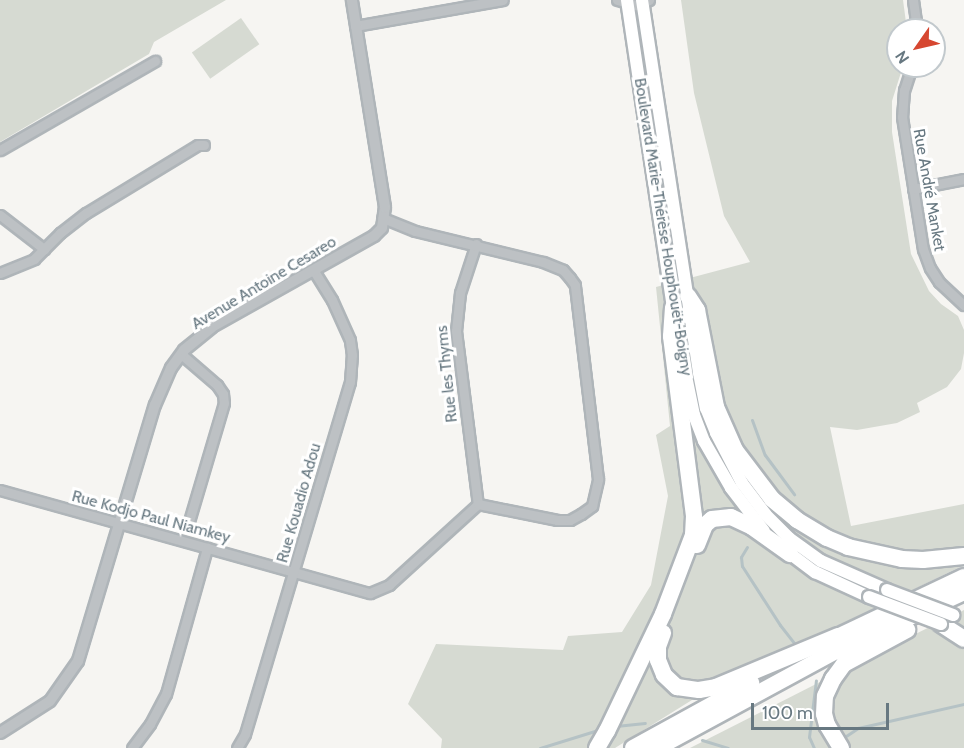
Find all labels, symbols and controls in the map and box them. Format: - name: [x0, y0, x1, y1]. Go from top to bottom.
- north arrow: [886, 18, 946, 78]
- text: N: [891, 47, 913, 67]
- street label: Boulevard Marie-Thérèse Houphouët-Boigny: [630, 77, 696, 377]
- street label: Rue André Manket: [909, 127, 949, 253]
- street label: Avenue Antoine Cesareo: [188, 232, 340, 334]
- street label: Rue les Thyms: [432, 325, 462, 423]
- street label: Rue Kouadio Adou: [273, 441, 325, 565]
- street label: Rue Kodjo Paul Niamkey: [70, 487, 232, 547]
- scale bar: [754, 691, 892, 729]
- text: 100 m: [762, 702, 813, 724]

